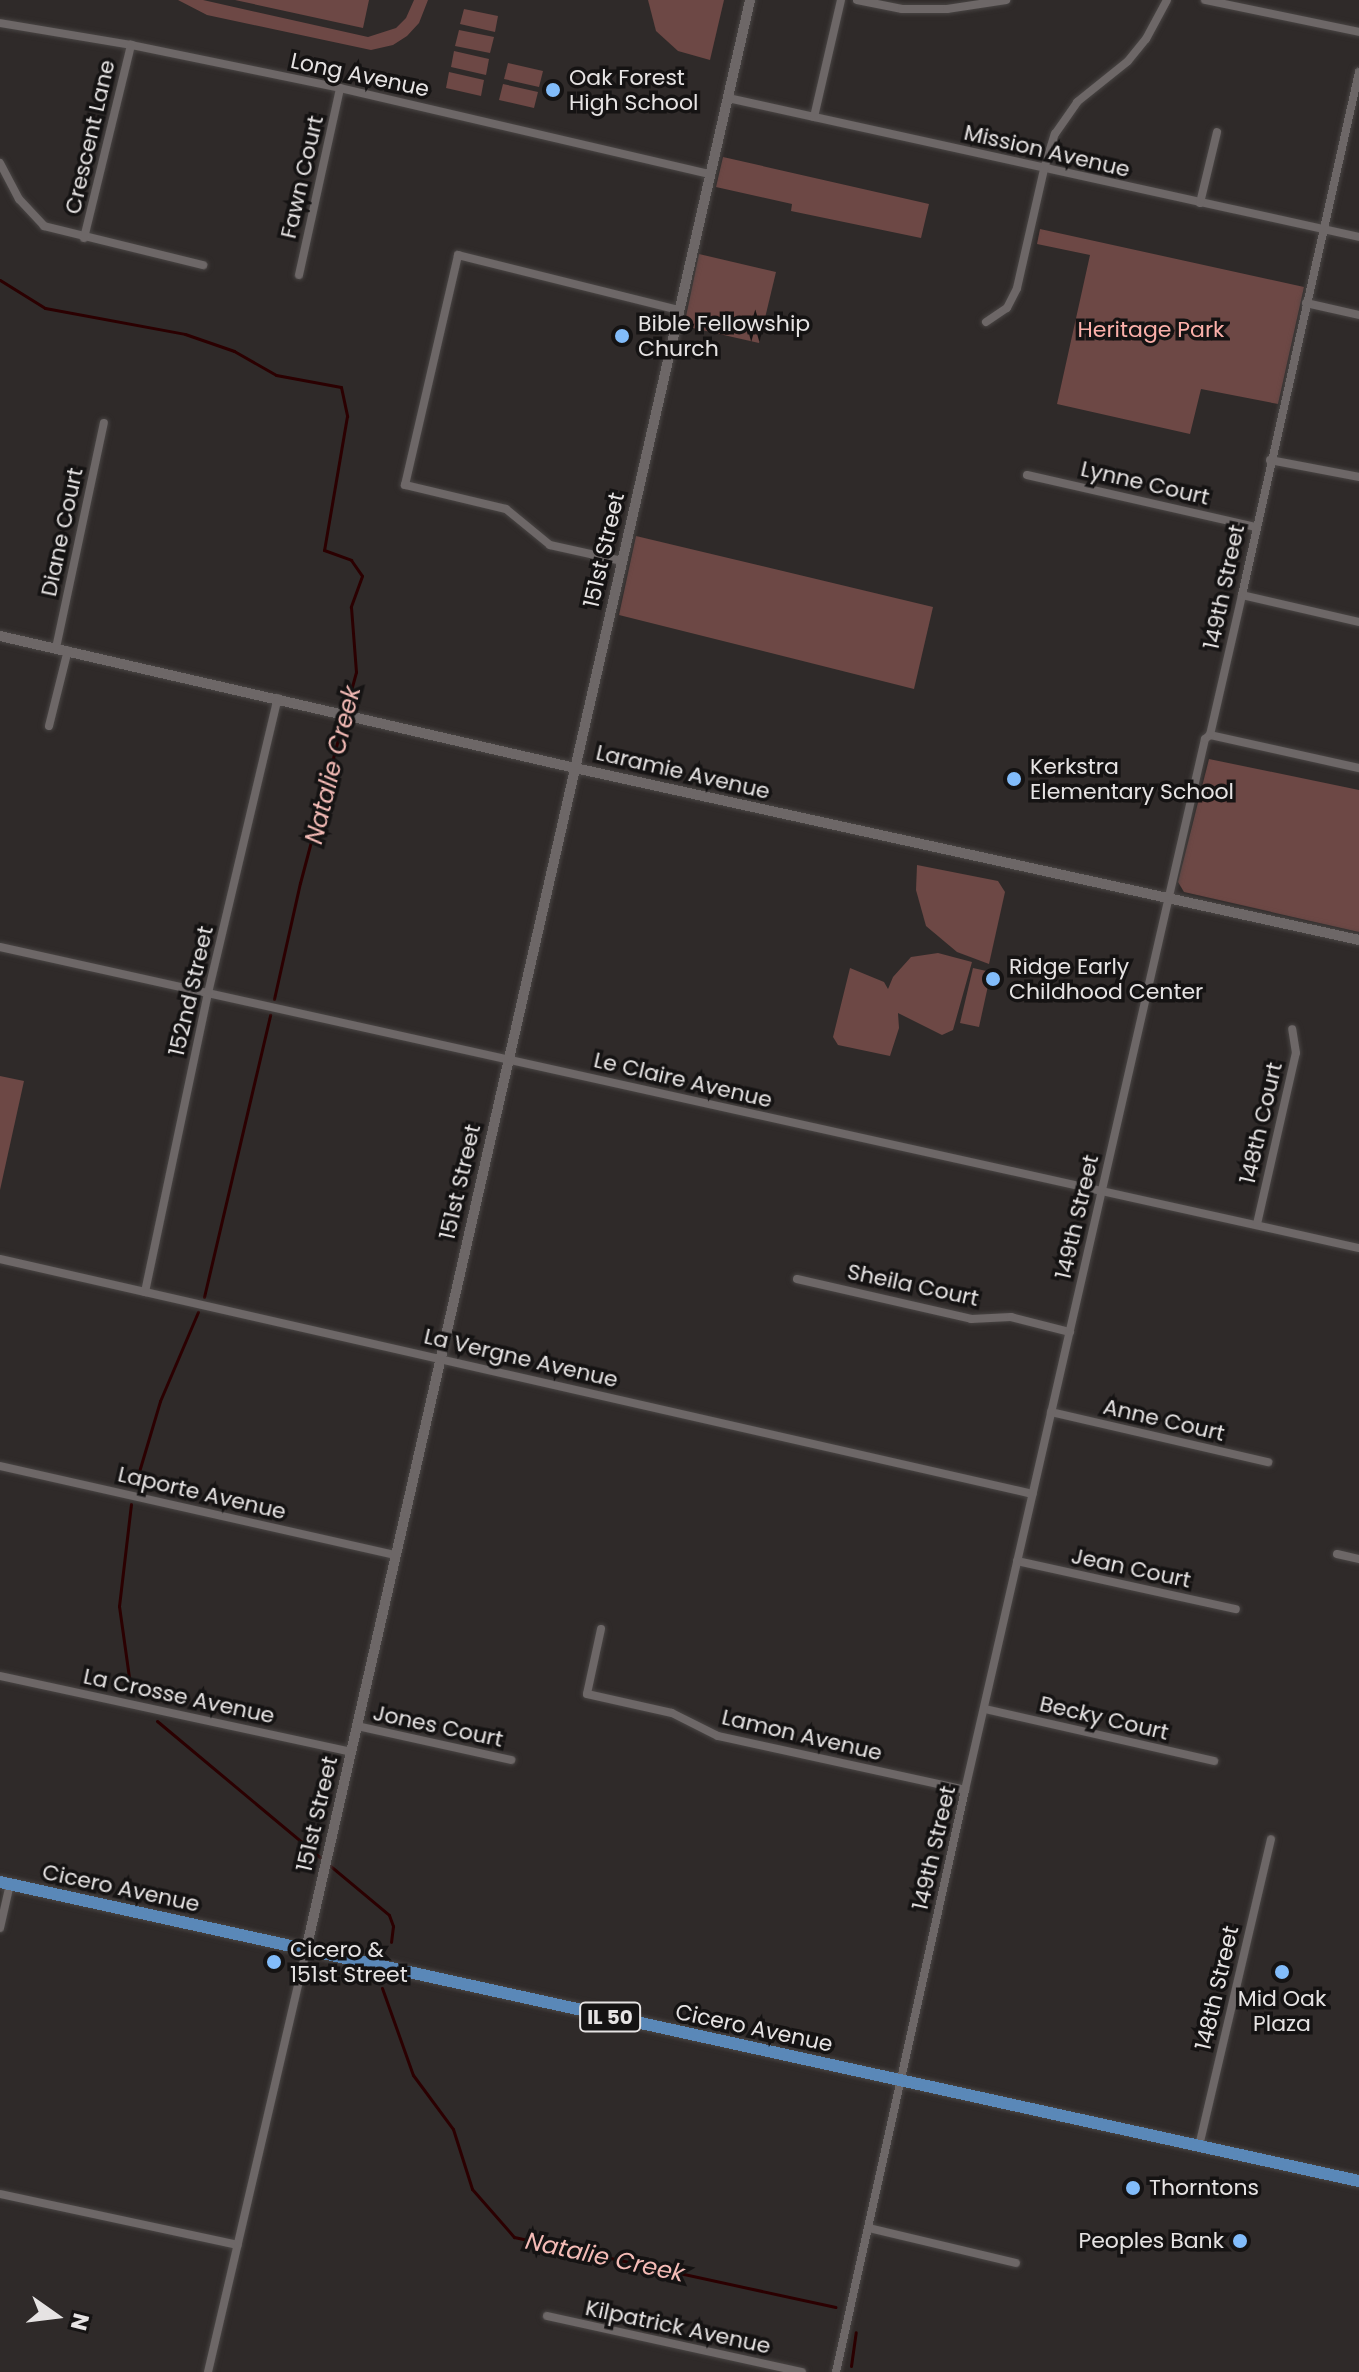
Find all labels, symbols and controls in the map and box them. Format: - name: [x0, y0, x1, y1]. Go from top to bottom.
- street label: Long Avenue: [288, 47, 432, 103]
- street label: Crescent Lane: [59, 57, 121, 217]
- place label: Oak Forest High School: [569, 64, 698, 116]
- marker: Oak Forest High School: [544, 81, 562, 99]
- street label: Fawn Court: [275, 113, 329, 241]
- street label: Mission Avenue: [962, 119, 1132, 183]
- place label: Bible Fellowship Church: [638, 310, 810, 362]
- park label: Heritage Park: [1078, 317, 1224, 343]
- marker: Bible Fellowship Church: [613, 327, 631, 345]
- street label: Lynne Court: [1078, 455, 1212, 511]
- street label: Diane Court: [35, 465, 89, 599]
- street label: 151st Street: [578, 490, 630, 610]
- street label: 149th Street: [1198, 522, 1250, 652]
- water label: Natalie Creek: [299, 683, 367, 847]
- street label: Laramie Avenue: [593, 739, 773, 805]
- place label: Kerkstra Elementary School: [1030, 753, 1234, 804]
- marker: Kerkstra Elementary School: [1005, 770, 1023, 788]
- street label: 152nd Street: [163, 923, 219, 1059]
- place label: Ridge Early Childhood Center: [1009, 953, 1203, 1004]
- marker: Ridge Early Childhood Center: [984, 970, 1002, 988]
- street label: Le Claire Avenue: [591, 1047, 775, 1113]
- street label: 148th Court: [1234, 1060, 1288, 1186]
- street label: 151st Street: [434, 1122, 486, 1242]
- street label: 149th Street: [1050, 1152, 1104, 1282]
- street label: Sheila Court: [845, 1258, 981, 1312]
- street label: La Vergne Avenue: [422, 1323, 620, 1393]
- street label: Anne Court: [1101, 1393, 1227, 1447]
- street label: Laporte Avenue: [115, 1461, 289, 1525]
- street label: Jean Court: [1069, 1542, 1193, 1594]
- street label: La Crosse Avenue: [81, 1663, 277, 1729]
- street label: Becky Court: [1037, 1690, 1171, 1746]
- street label: Jones Court: [371, 1699, 505, 1753]
- street label: Lamon Avenue: [719, 1704, 885, 1766]
- street label: 151st Street: [291, 1754, 343, 1874]
- street label: 149th Street: [907, 1783, 961, 1913]
- street label: Cicero Avenue: [40, 1858, 202, 1918]
- street label: 148th Street: [1190, 1923, 1244, 2053]
- place label: Cicero & 151st Street: [290, 1936, 408, 1988]
- marker: Cicero & 151st Street: [265, 1953, 283, 1971]
- marker: Mid Oak Plaza: [1273, 1963, 1291, 1981]
- place label: Mid Oak Plaza: [1238, 1985, 1326, 2036]
- street label: Cicero Avenue: [673, 1998, 835, 2058]
- road number: IL 50: [578, 2001, 642, 2033]
- place label: Thorntons: [1149, 2175, 1259, 2201]
- marker: Thorntons: [1124, 2179, 1142, 2197]
- water label: Natalie Creek: [523, 2226, 687, 2288]
- place label: Peoples Bank: [1078, 2228, 1224, 2254]
- marker: Peoples Bank: [1231, 2232, 1249, 2250]
- north arrow: [16, 2276, 96, 2356]
- street label: Kilpatrick Avenue: [583, 2294, 773, 2360]
- text: N: [63, 2310, 97, 2334]

